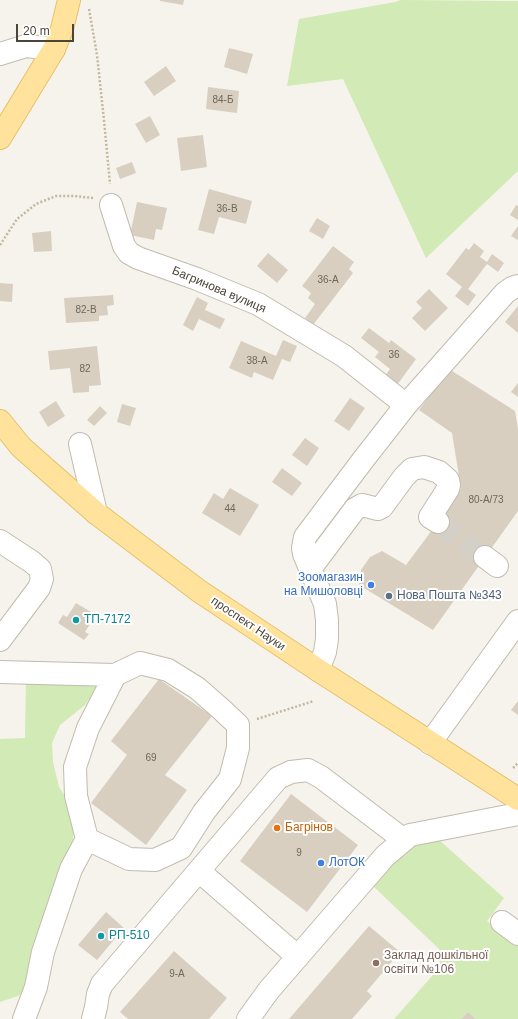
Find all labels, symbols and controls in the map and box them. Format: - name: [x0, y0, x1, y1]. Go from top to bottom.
- scale bar: [18, 16, 76, 42]
- text: 20 m: [23, 24, 50, 38]
- house number: 84-Б: [212, 94, 234, 106]
- house number: 36-В: [216, 203, 238, 215]
- street label: Багринова вулиця: [170, 264, 268, 316]
- house number: 36-А: [317, 274, 339, 286]
- house number: 82-В: [75, 304, 97, 316]
- house number: 36: [388, 349, 400, 361]
- house number: 38-А: [246, 355, 268, 367]
- house number: 82: [79, 363, 91, 375]
- house number: 80-А/73: [468, 494, 504, 506]
- house number: 44: [224, 503, 236, 515]
- place label: Зоомагазин на Мишоловці: [284, 571, 363, 599]
- marker: Зоомагазин на Мишоловці: [366, 580, 376, 590]
- place label: Нова Пошта №343: [397, 589, 502, 603]
- marker: Нова Пошта №343: [384, 591, 394, 601]
- street label: проспект Науки: [208, 594, 288, 654]
- place label: ТП-7172: [84, 613, 131, 627]
- marker: ТП-7172: [71, 615, 81, 625]
- house number: 69: [145, 752, 157, 764]
- place label: Багрінов: [285, 821, 333, 835]
- marker: Багрінов: [272, 823, 282, 833]
- house number: 9: [296, 847, 302, 859]
- place label: ЛотОК: [329, 856, 365, 870]
- marker: ЛотОК: [316, 858, 326, 868]
- place label: РП-510: [109, 929, 150, 943]
- marker: РП-510: [96, 931, 106, 941]
- place label: Заклад дошкільної освіти №106: [384, 949, 488, 977]
- marker: Заклад дошкільної освіти №106: [371, 958, 381, 968]
- house number: 9-А: [169, 968, 185, 980]

